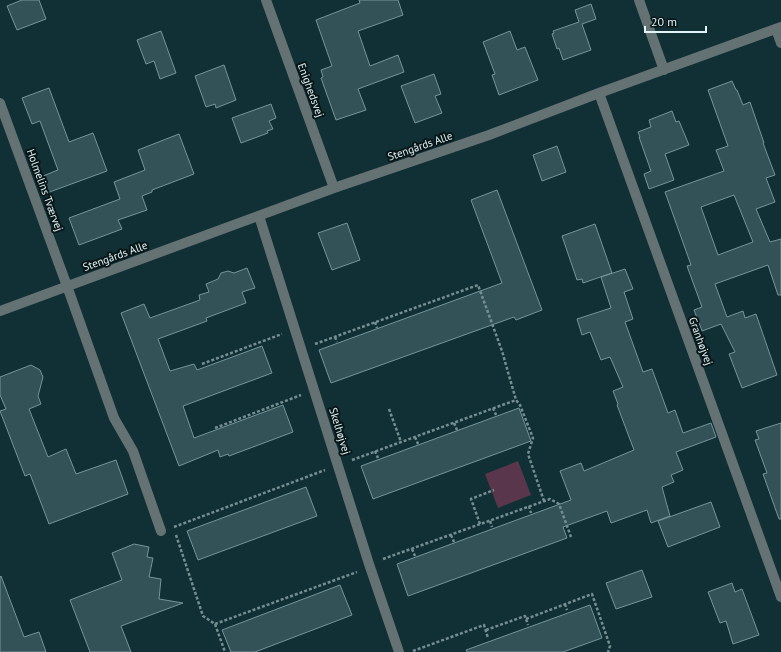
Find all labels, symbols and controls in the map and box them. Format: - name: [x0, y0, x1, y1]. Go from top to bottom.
- scale bar: [645, 8, 706, 34]
- text: 20 m: [651, 14, 677, 29]
- street label: Enighedsvej: [295, 61, 327, 119]
- street label: Stengårds Alle: [386, 128, 455, 164]
- street label: Holmelins Tværvej: [24, 147, 66, 233]
- street label: Stengårds Alle: [81, 238, 150, 274]
- street label: Granhøjvej: [686, 315, 716, 367]
- street label: Skelhøjvej: [326, 406, 354, 456]

